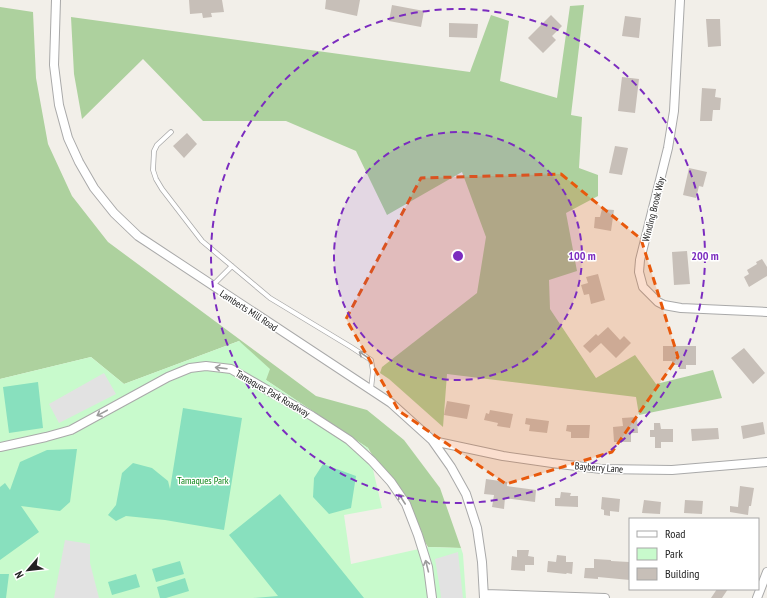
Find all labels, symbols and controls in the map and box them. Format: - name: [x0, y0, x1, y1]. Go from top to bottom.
- street label: Winding Brook Way: [639, 175, 668, 243]
- text: 100 m: [568, 248, 596, 263]
- text: 200 m: [691, 248, 719, 263]
- centre of rings: [451, 249, 465, 263]
- street label: Lamberts Mill Road: [217, 287, 280, 334]
- one-way arrow: [359, 351, 370, 359]
- one-way arrow: [215, 364, 228, 372]
- street label: Tamaques Park Roadway: [233, 367, 313, 420]
- one-way arrow: [96, 410, 108, 417]
- street label: Bayberry Lane: [574, 459, 624, 476]
- park label: Tamaques Park: [177, 474, 229, 487]
- one-way arrow: [398, 493, 406, 505]
- legend: [629, 518, 759, 590]
- text: Road: [665, 526, 685, 541]
- text: Park: [665, 546, 683, 561]
- north arrow: [8, 550, 48, 590]
- one-way arrow: [423, 560, 430, 573]
- text: Building: [665, 566, 700, 581]
- text: N: [12, 569, 27, 581]

